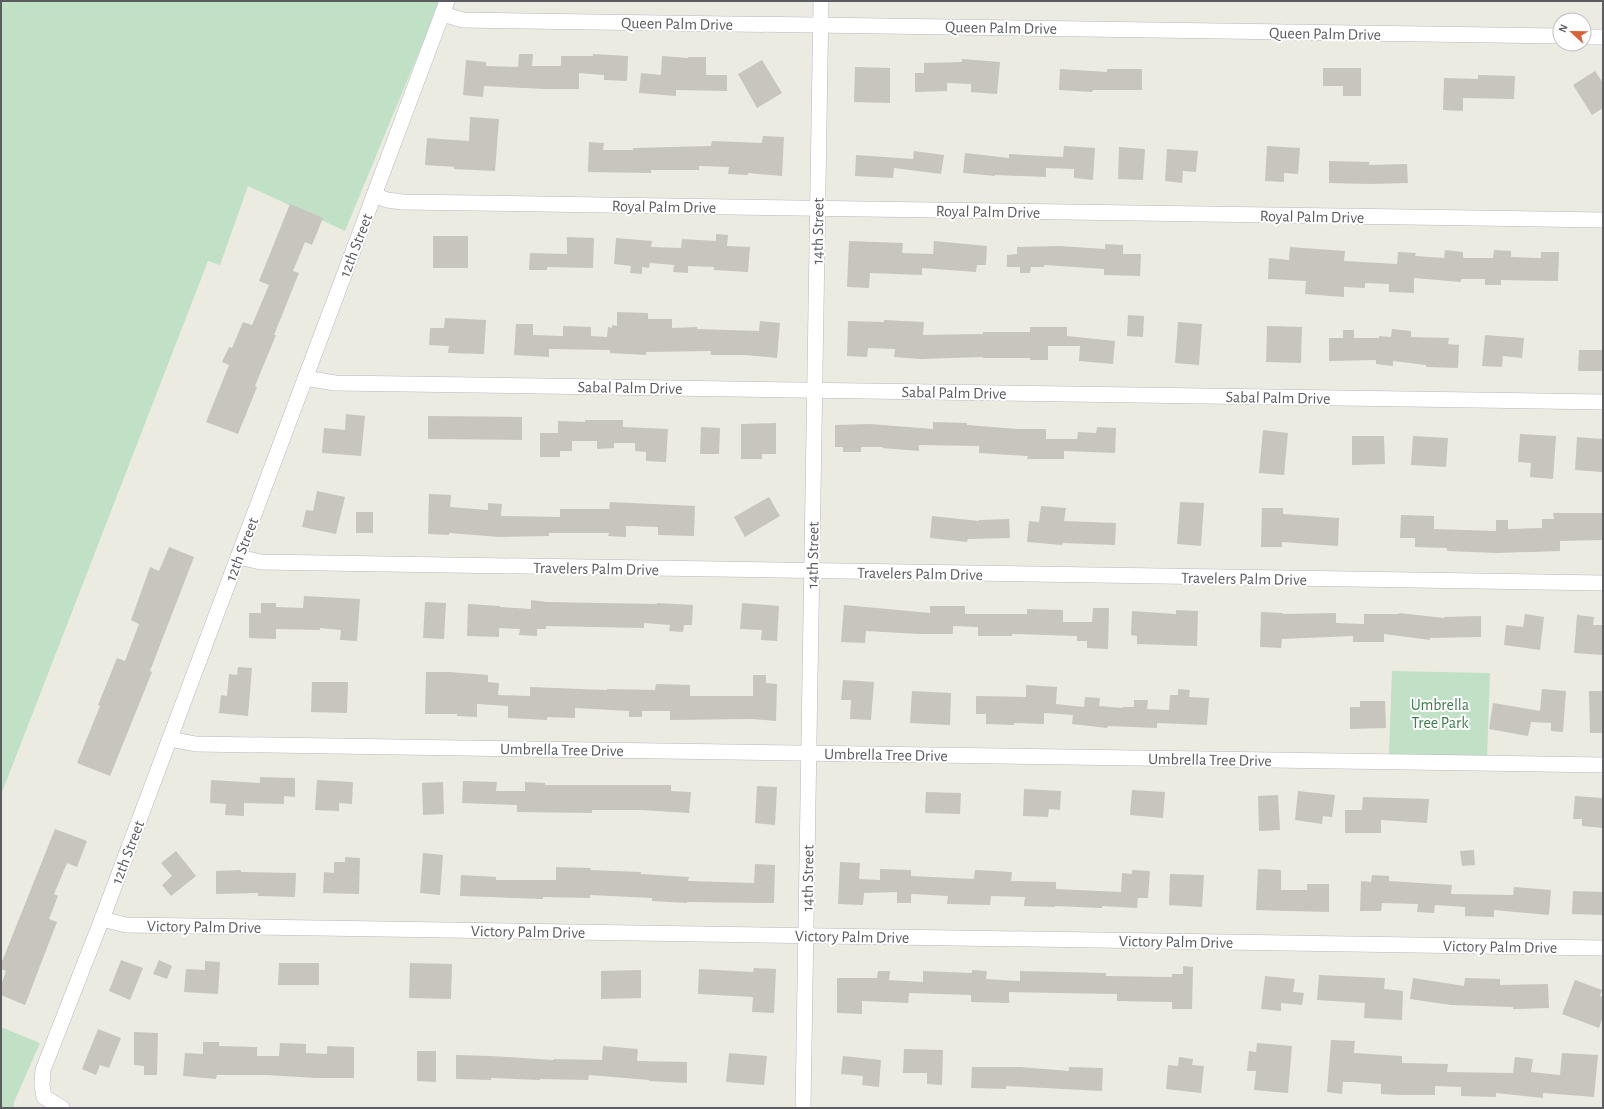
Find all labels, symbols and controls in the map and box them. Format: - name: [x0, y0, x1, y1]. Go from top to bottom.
- north arrow: [1552, 12, 1592, 52]
- street label: Queen Palm Drive: [621, 15, 733, 34]
- street label: Queen Palm Drive: [945, 19, 1057, 38]
- text: N: [1557, 23, 1570, 34]
- street label: Queen Palm Drive: [1269, 25, 1381, 44]
- street label: 14th Street: [809, 197, 827, 265]
- street label: Royal Palm Drive: [612, 198, 716, 217]
- street label: Royal Palm Drive: [936, 203, 1040, 222]
- street label: Royal Palm Drive: [1260, 208, 1364, 227]
- street label: 12th Street: [337, 211, 375, 279]
- street label: Sabal Palm Drive: [577, 379, 683, 397]
- street label: Sabal Palm Drive: [901, 384, 1007, 402]
- street label: Sabal Palm Drive: [1225, 389, 1331, 407]
- street label: 12th Street: [223, 515, 261, 583]
- street label: 14th Street: [804, 521, 822, 589]
- street label: Travelers Palm Drive: [533, 560, 659, 578]
- street label: Travelers Palm Drive: [857, 565, 983, 583]
- street label: Travelers Palm Drive: [1181, 570, 1307, 588]
- park label: Umbrella Tree Park: [1411, 697, 1469, 731]
- street label: Umbrella Tree Drive: [500, 741, 624, 759]
- street label: Umbrella Tree Drive: [824, 746, 948, 764]
- street label: Umbrella Tree Drive: [1148, 751, 1272, 769]
- street label: 12th Street: [109, 818, 147, 886]
- street label: 14th Street: [799, 844, 817, 912]
- street label: Victory Palm Drive: [147, 918, 261, 937]
- street label: Victory Palm Drive: [471, 923, 585, 942]
- street label: Victory Palm Drive: [795, 928, 909, 947]
- street label: Victory Palm Drive: [1119, 933, 1233, 952]
- street label: Victory Palm Drive: [1443, 938, 1557, 957]

